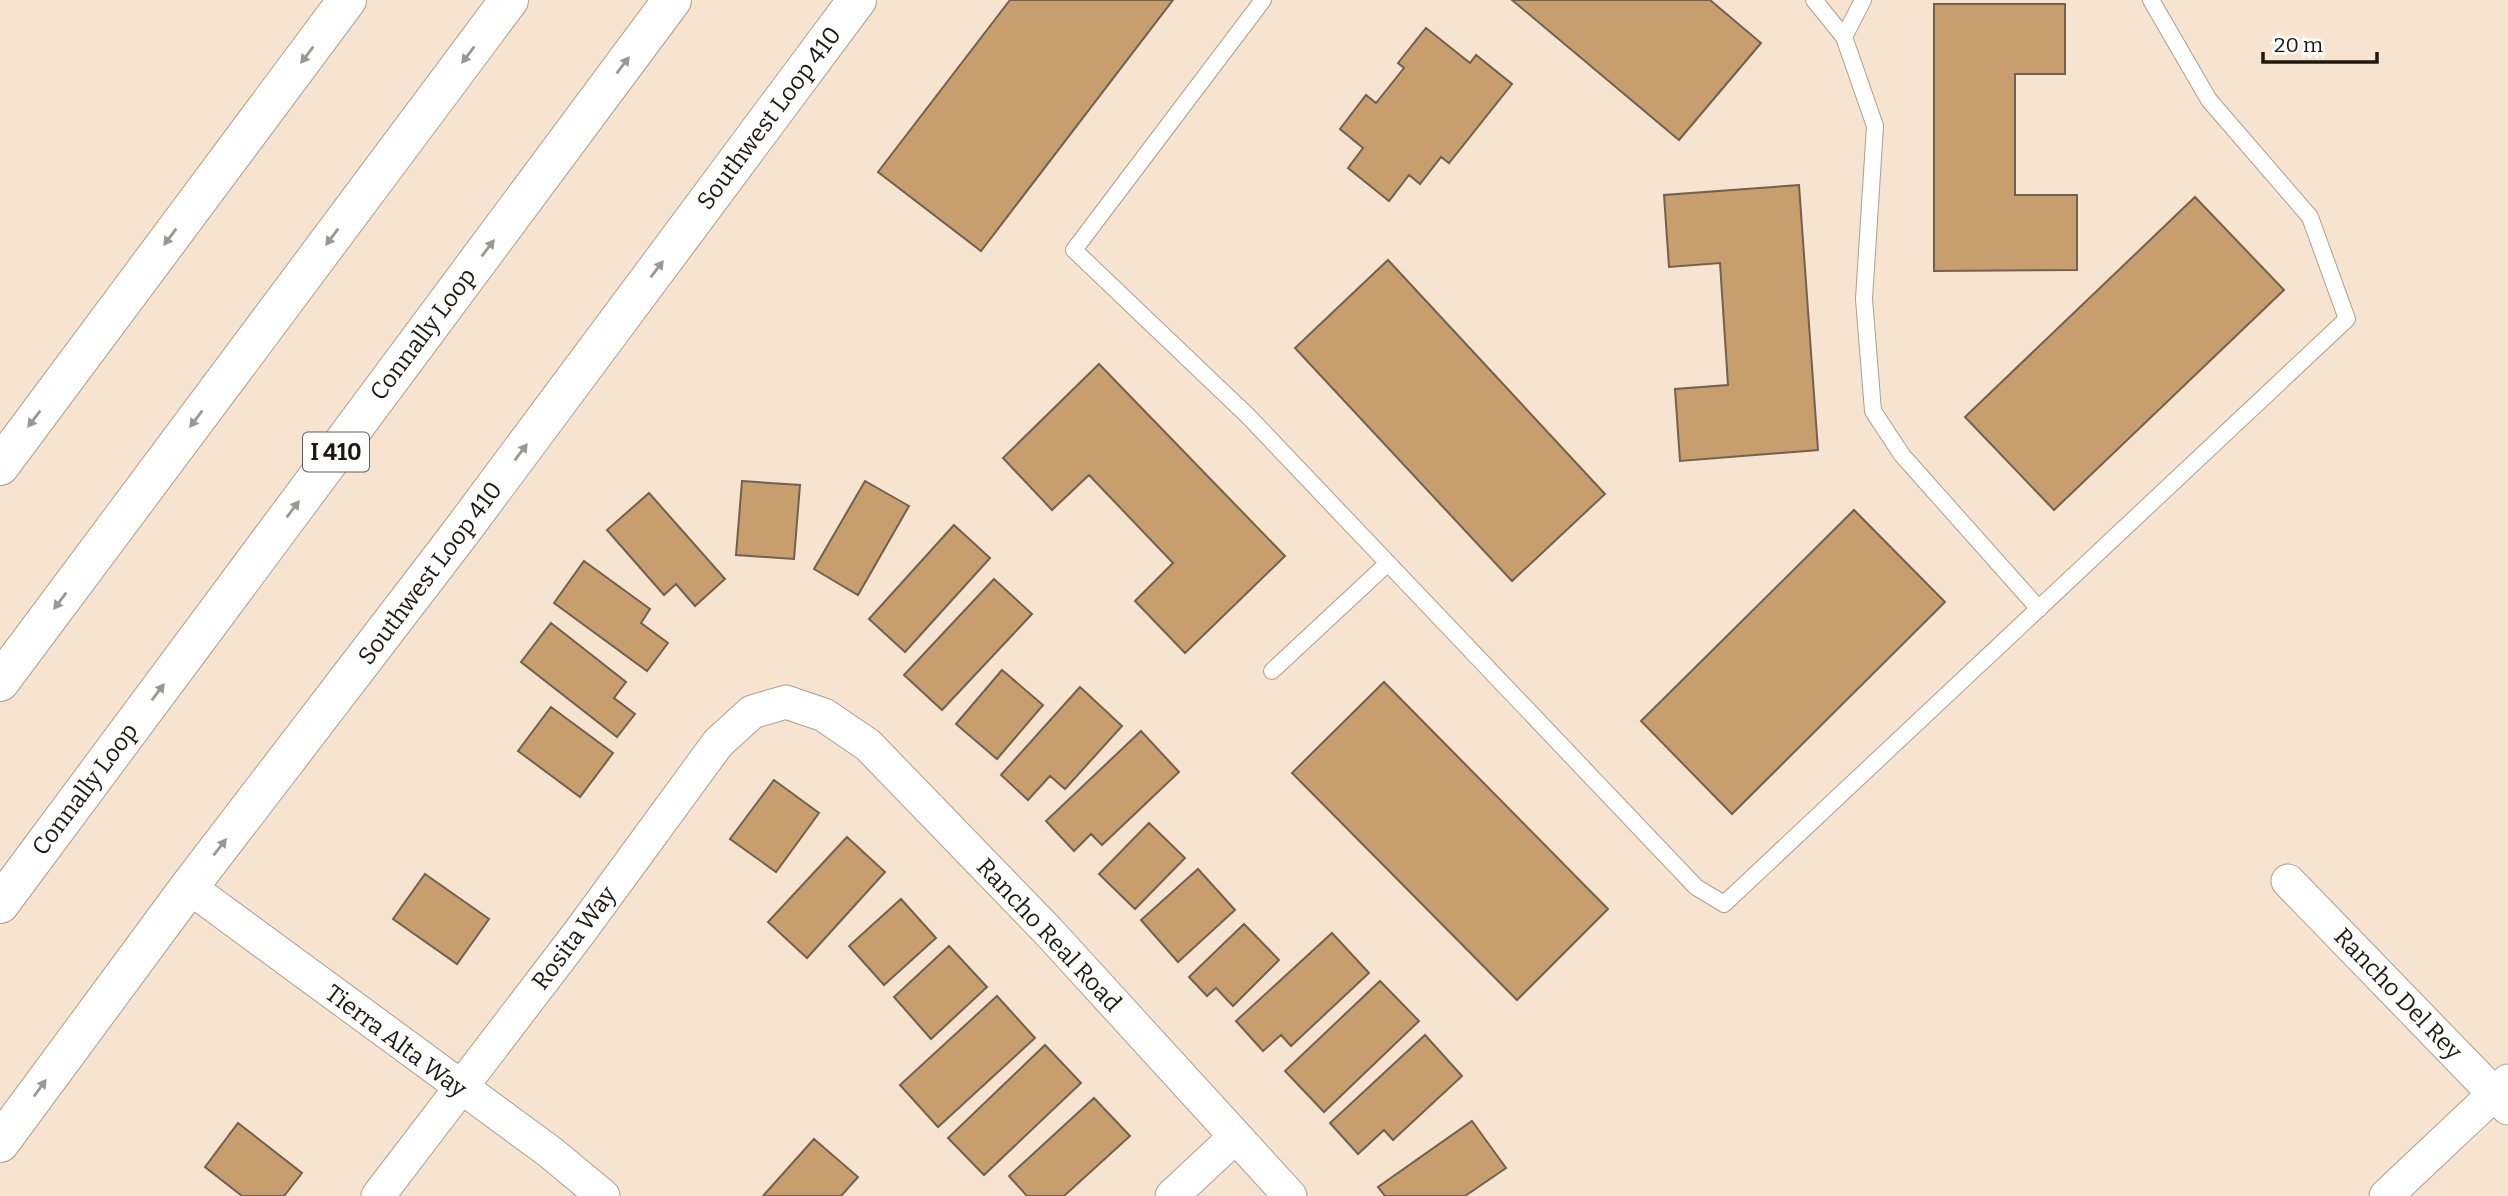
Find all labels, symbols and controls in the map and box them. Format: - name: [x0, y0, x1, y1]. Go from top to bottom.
- street label: Southwest Loop 410: [691, 21, 847, 215]
- scale bar: [2263, 21, 2377, 65]
- text: 20 m: [2274, 32, 2323, 58]
- one-way arrow: [461, 45, 476, 63]
- one-way arrow: [300, 46, 314, 64]
- one-way arrow: [616, 56, 630, 74]
- one-way arrow: [164, 228, 178, 246]
- one-way arrow: [326, 228, 340, 246]
- one-way arrow: [480, 239, 494, 257]
- one-way arrow: [650, 260, 664, 278]
- street label: Connally Loop: [364, 263, 482, 405]
- one-way arrow: [27, 410, 42, 428]
- one-way arrow: [189, 410, 203, 428]
- road number: I 410: [303, 432, 369, 472]
- one-way arrow: [514, 443, 529, 461]
- street label: Southwest Loop 410: [352, 476, 508, 670]
- one-way arrow: [286, 500, 300, 518]
- one-way arrow: [53, 592, 67, 611]
- one-way arrow: [150, 683, 165, 701]
- street label: Connally Loop: [26, 718, 144, 860]
- one-way arrow: [212, 838, 227, 856]
- street label: Rancho Real Road: [971, 853, 1127, 1017]
- street label: Rosita Way: [526, 881, 622, 995]
- street label: Rancho Del Rey: [2328, 923, 2468, 1066]
- street label: Tierra Alta Way: [320, 979, 472, 1103]
- one-way arrow: [33, 1079, 47, 1097]

